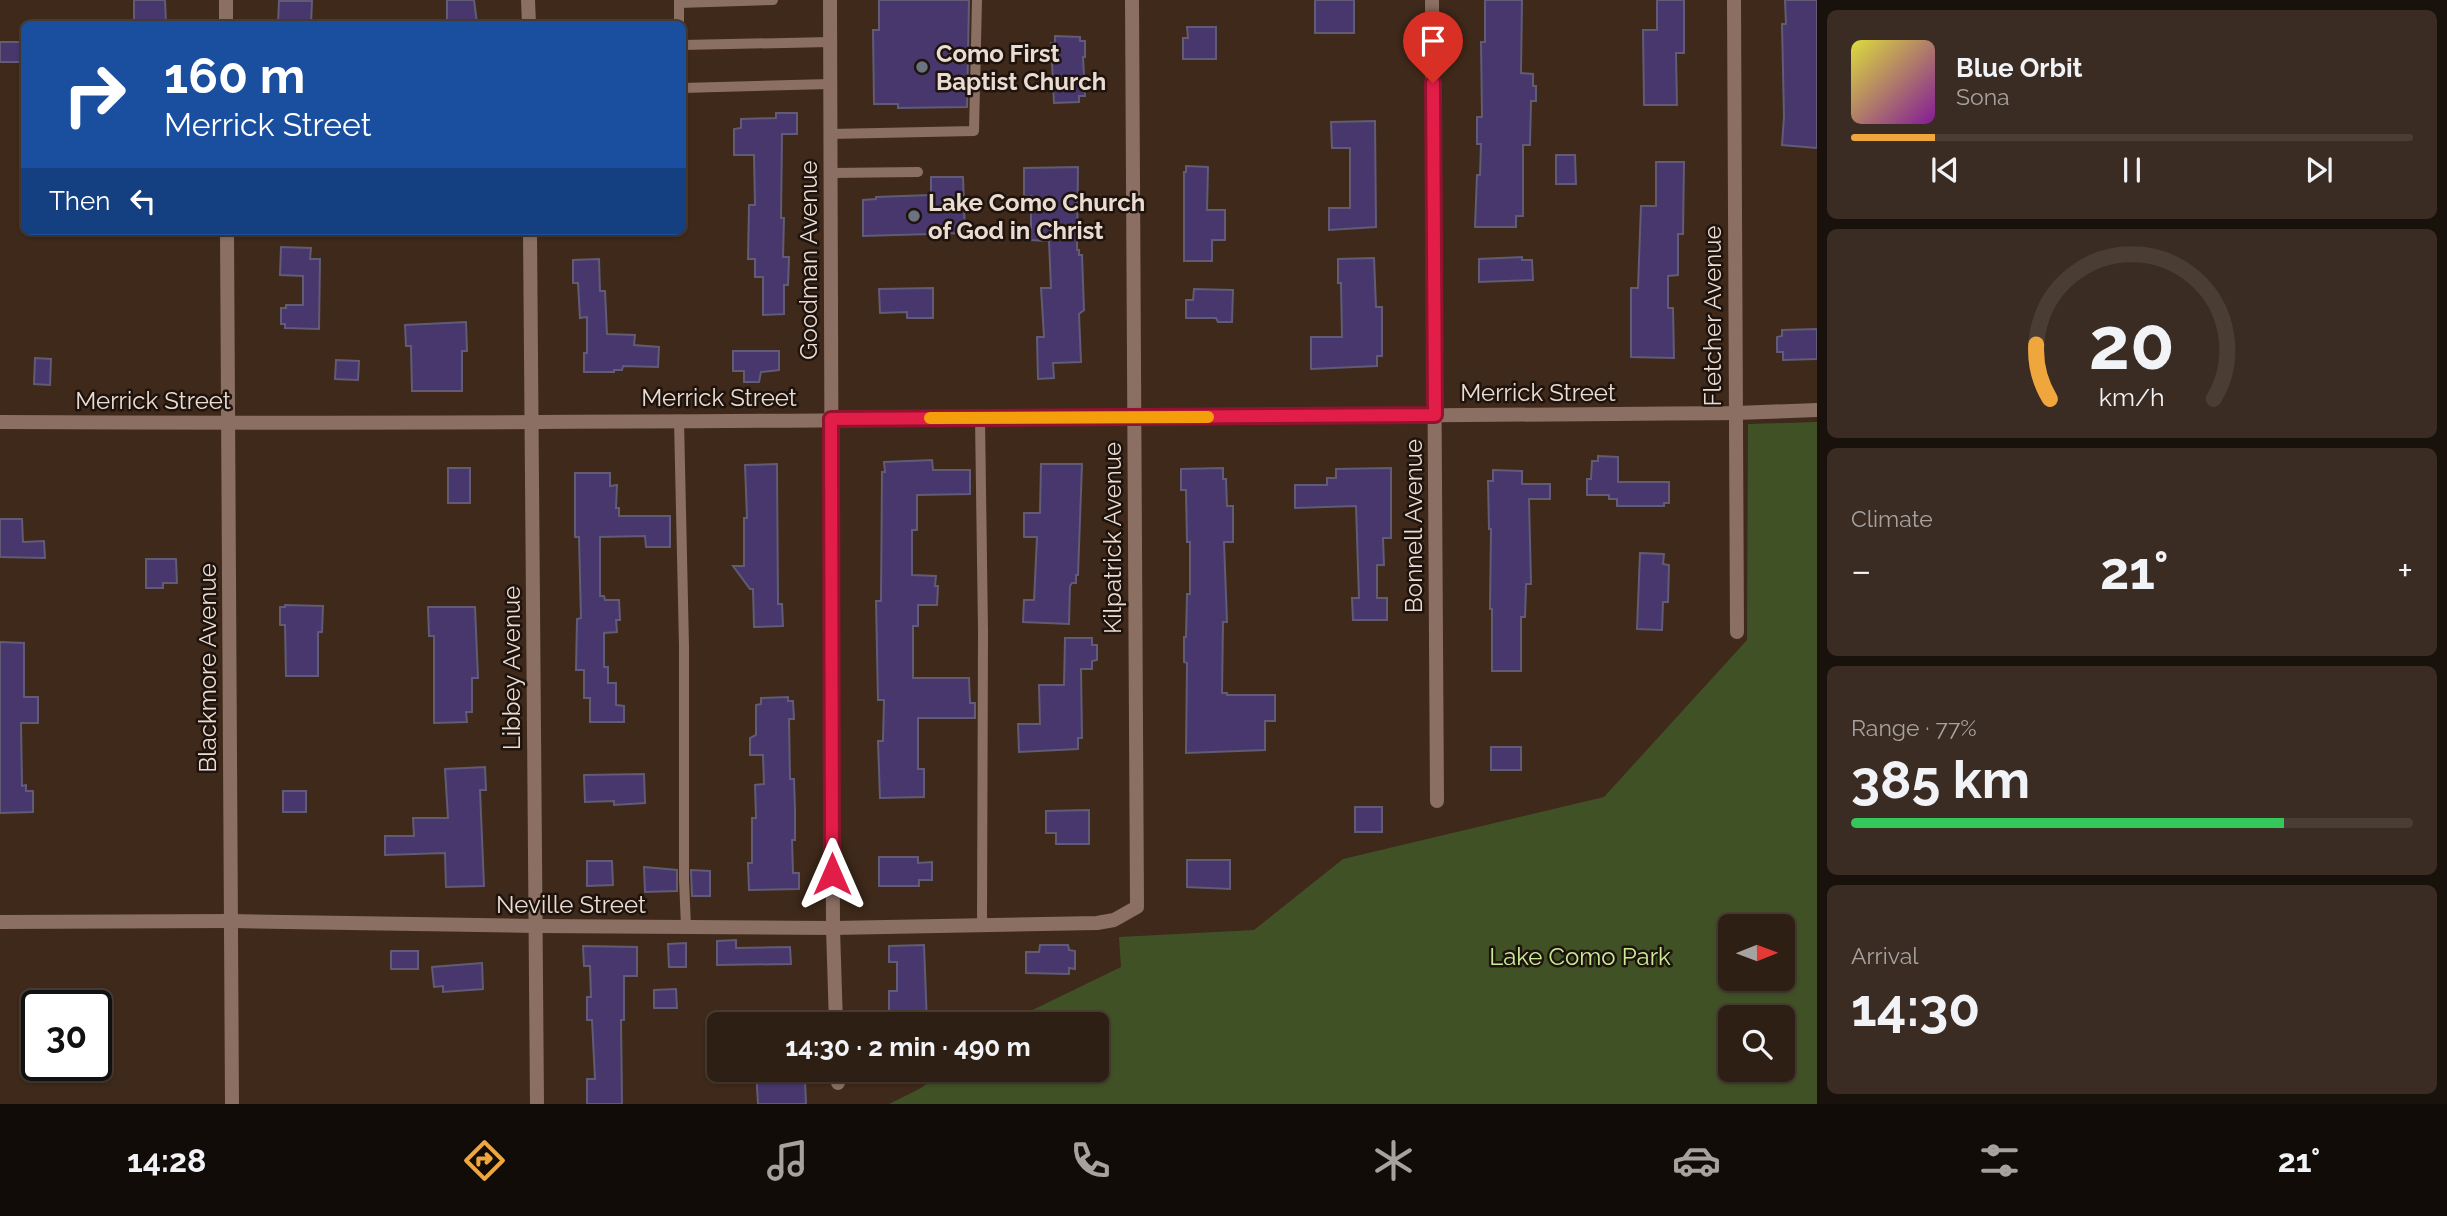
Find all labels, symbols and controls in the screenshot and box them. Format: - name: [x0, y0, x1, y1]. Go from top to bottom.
- pin: [1403, 11, 1463, 83]
- icon: arrive: [1414, 22, 1452, 60]
- place label: Como First Baptist Church: [936, 39, 1106, 96]
- text: 160 m: [164, 47, 305, 104]
- icon: right: [49, 49, 140, 140]
- text: Blue Orbit: [1956, 53, 2083, 83]
- marker: Como First Baptist Church: [914, 59, 930, 75]
- text: Sona: [1956, 83, 2010, 110]
- text: Merrick Street: [164, 106, 371, 143]
- icon: previous: [1926, 151, 1964, 189]
- icon: pause: [2113, 151, 2151, 189]
- icon: next: [2300, 151, 2338, 189]
- street label: Goodman Avenue: [794, 160, 823, 360]
- icon: left: [124, 182, 162, 220]
- text: Then: [49, 186, 110, 216]
- place label: Lake Como Church of God in Christ: [928, 188, 1145, 245]
- marker: Lake Como Church of God in Christ: [906, 208, 922, 224]
- street label: Fletcher Avenue: [1698, 225, 1727, 407]
- text: 20: [2089, 302, 2175, 387]
- street label: Merrick Street: [1460, 378, 1616, 407]
- text: km/h: [2099, 382, 2165, 412]
- street label: Merrick Street: [641, 383, 797, 412]
- street label: Merrick Street: [75, 386, 231, 415]
- street label: Bonnell Avenue: [1399, 439, 1428, 613]
- street label: Kilpatrick Avenue: [1098, 442, 1127, 634]
- text: Climate: [1851, 505, 1933, 532]
- text: 21°: [2100, 540, 2169, 601]
- text: −: [1851, 548, 1871, 593]
- text: +: [2397, 548, 2413, 593]
- street label: Blackmore Avenue: [193, 563, 222, 773]
- street label: Libbey Avenue: [497, 586, 526, 750]
- text: Range · 77%: [1851, 714, 1977, 741]
- text: 385 km: [1851, 749, 2030, 810]
- position arrow: [795, 837, 869, 911]
- street label: Neville Street: [496, 890, 646, 919]
- north arrow: [1718, 914, 1796, 990]
- map controls: [1718, 914, 1795, 1082]
- park label: Lake Como Park: [1489, 942, 1671, 971]
- text: Arrival: [1851, 942, 1918, 969]
- text: 14:30: [1851, 977, 1980, 1038]
- speed limit sign: 30: [21, 990, 112, 1081]
- button: search: [1718, 1005, 1795, 1082]
- text: 14:30 · 2 min · 490 m: [785, 1032, 1031, 1062]
- icon: directions: [460, 1136, 509, 1185]
- icon: music: [763, 1136, 812, 1185]
- icon: phone: [1066, 1136, 1115, 1185]
- icon: climate: [1369, 1136, 1418, 1185]
- icon: car: [1672, 1136, 1721, 1185]
- icon: filters: [1975, 1136, 2024, 1185]
- text: 14:28: [127, 1142, 206, 1179]
- text: 21°: [2278, 1142, 2320, 1179]

